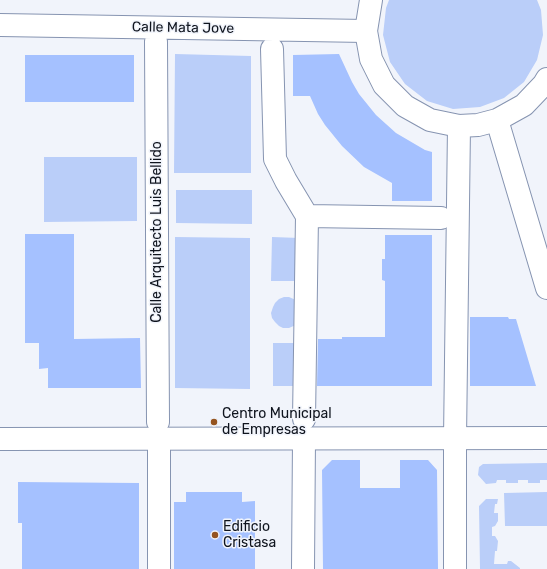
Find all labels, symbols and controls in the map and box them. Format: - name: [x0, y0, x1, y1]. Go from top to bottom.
- street label: Calle Mata Jove: [132, 19, 234, 37]
- street label: Calle Arquitecto Luis Bellido: [149, 141, 165, 323]
- place label: Centro Municipal de Empresas: [222, 406, 332, 438]
- marker: Centro Municipal de Empresas: [209, 417, 219, 427]
- place label: Edificio Cristasa: [223, 519, 276, 552]
- marker: Edificio Cristasa: [210, 530, 220, 540]

